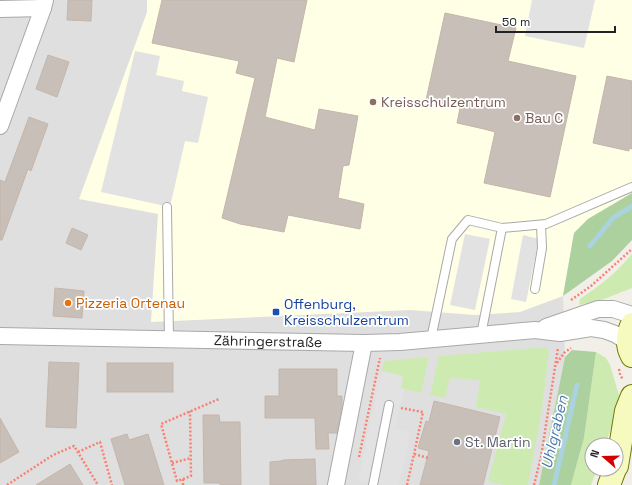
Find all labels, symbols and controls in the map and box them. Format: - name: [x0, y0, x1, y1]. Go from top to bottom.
- scale bar: [496, 8, 615, 34]
- text: 50 m: [502, 14, 530, 30]
- place label: Kreisschulzentrum: [381, 93, 506, 111]
- marker: Kreisschulzentrum: [368, 97, 378, 107]
- place label: Bau C: [525, 109, 563, 127]
- marker: Bau C: [512, 113, 522, 123]
- place label: Pizzeria Ortenau: [76, 294, 185, 312]
- place label: Offenburg, Kreisschulzentrum: [284, 295, 409, 329]
- marker: Pizzeria Ortenau: [63, 298, 73, 308]
- marker: Offenburg, Kreisschulzentrum: [271, 307, 281, 317]
- street label: Zähringerstraße: [214, 331, 322, 351]
- water label: Uhlgraben: [536, 393, 572, 470]
- place label: St. Martin: [465, 433, 531, 451]
- marker: St. Martin: [452, 437, 462, 447]
- north arrow: [584, 437, 624, 477]
- text: N: [587, 448, 602, 459]

